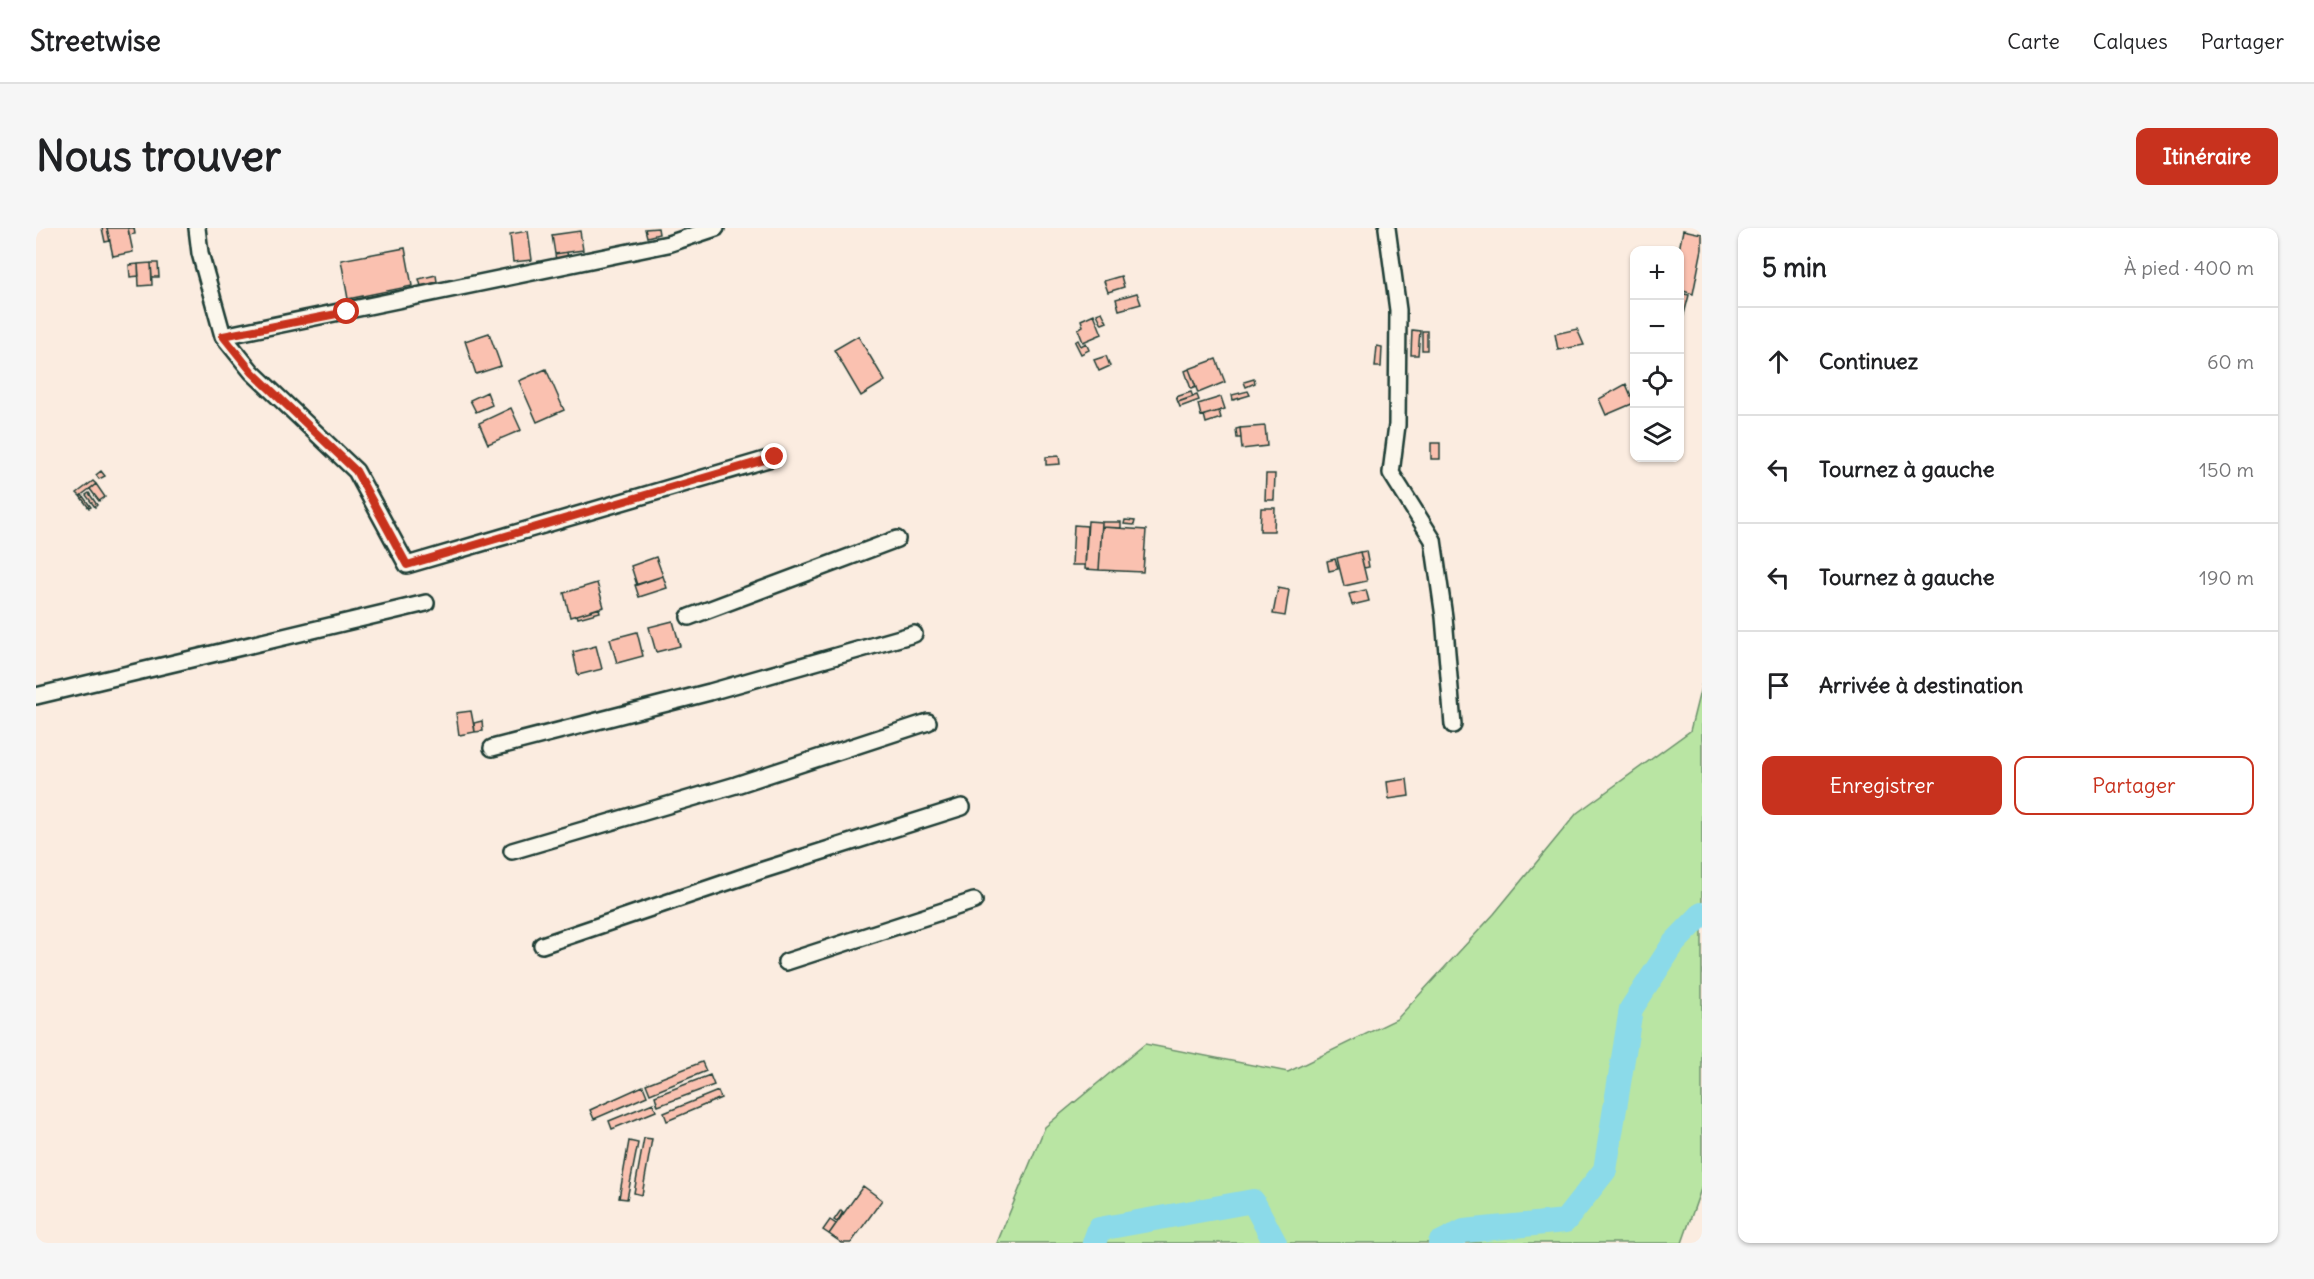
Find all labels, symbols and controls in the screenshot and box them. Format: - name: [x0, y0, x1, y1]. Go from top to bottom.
- text: Streetwise: [30, 23, 161, 59]
- text: Carte: [2007, 28, 2060, 55]
- text: Calques: [2093, 28, 2168, 55]
- text: Partager: [2201, 28, 2284, 55]
- button: Itinéraire: [2136, 128, 2278, 185]
- text: Nous trouver: [36, 130, 281, 182]
- map controls: [1630, 246, 1684, 462]
- button: +: [1630, 246, 1684, 300]
- text: 5 min: [1762, 251, 1827, 284]
- text: À pied · 400 m: [2124, 255, 2254, 280]
- route start: [333, 298, 359, 324]
- button: −: [1630, 300, 1684, 354]
- icon: ahead: [1762, 345, 1795, 378]
- text: Continuez: [1819, 347, 1918, 375]
- text: 60 m: [2207, 349, 2254, 374]
- button: locate: [1630, 354, 1684, 408]
- button: layers: [1630, 408, 1684, 462]
- route end: [761, 443, 787, 469]
- icon: left: [1762, 453, 1795, 486]
- text: Tournez à gauche: [1819, 455, 1995, 483]
- text: 150 m: [2199, 457, 2254, 482]
- icon: left: [1762, 561, 1795, 594]
- text: Tournez à gauche: [1819, 563, 1995, 591]
- text: 190 m: [2199, 565, 2254, 590]
- icon: arrive: [1762, 669, 1795, 702]
- text: Arrivée à destination: [1819, 671, 2023, 699]
- button: Enregistrer: [1762, 756, 2002, 815]
- button: Partager: [2014, 756, 2254, 815]

